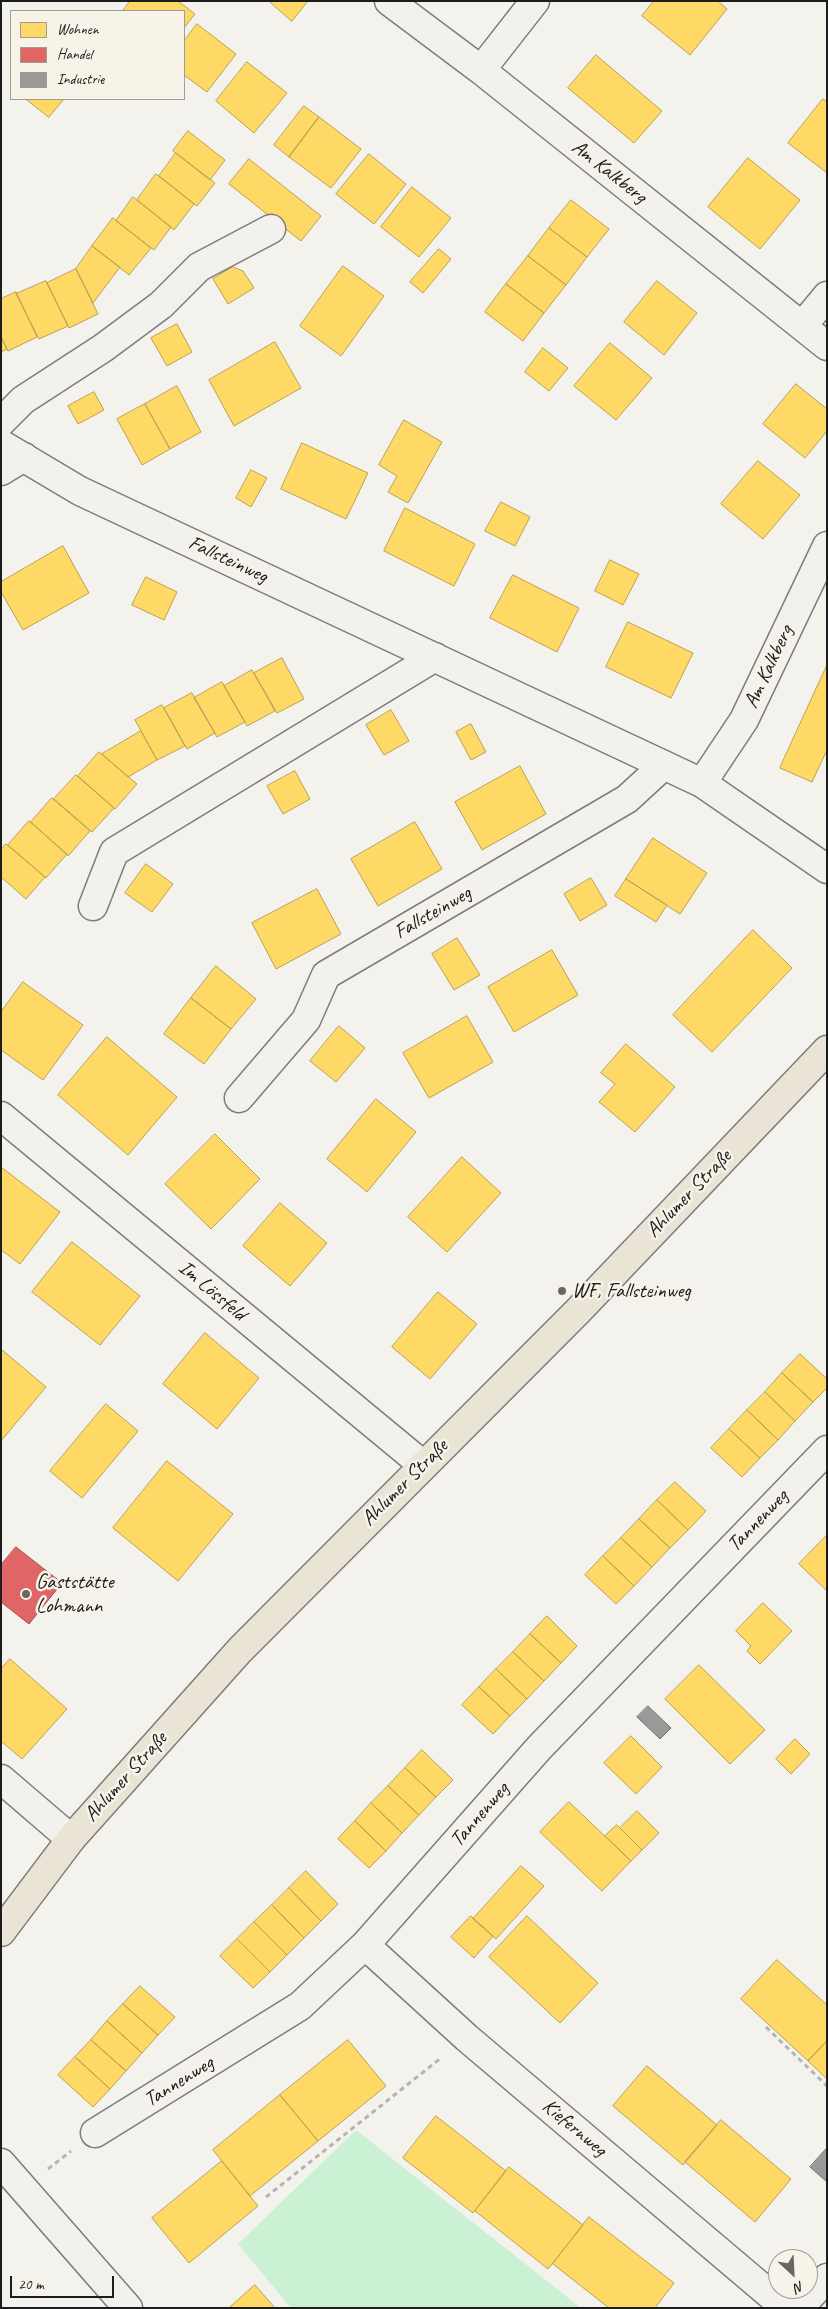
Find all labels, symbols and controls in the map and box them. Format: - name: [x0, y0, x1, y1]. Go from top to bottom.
- legend: [10, 10, 185, 100]
- text: Wohnen: [57, 20, 98, 39]
- text: Handel: [57, 45, 92, 64]
- text: Industrie: [57, 70, 104, 89]
- street label: Am Kalkberg: [566, 135, 652, 209]
- street label: Fallsteinweg: [184, 531, 272, 589]
- street label: Am Kalkberg: [739, 622, 799, 712]
- street label: Fallsteinweg: [390, 881, 476, 945]
- street label: Ahlumer Straße: [641, 1145, 737, 1243]
- street label: Im Lössfeld: [173, 1255, 251, 1327]
- place label: WF, Fallsteinweg: [572, 1278, 691, 1304]
- marker: WF, Fallsteinweg: [556, 1285, 568, 1297]
- street label: Ahlumer Straße: [356, 1434, 454, 1532]
- street label: Tannenweg: [722, 1484, 794, 1558]
- place label: Gaststätte Lohmann: [36, 1569, 114, 1619]
- marker: Gaststätte Lohmann: [20, 1588, 32, 1600]
- street label: Ahlumer Straße: [79, 1727, 173, 1827]
- street label: Tannenweg: [445, 1778, 515, 1852]
- street label: Tannenweg: [140, 2051, 218, 2113]
- street label: Kiefernweg: [537, 2094, 611, 2162]
- north arrow: [768, 2249, 818, 2299]
- scale bar: [12, 2266, 116, 2298]
- text: 20 m: [18, 2275, 44, 2294]
- text: N: [792, 2278, 807, 2297]

